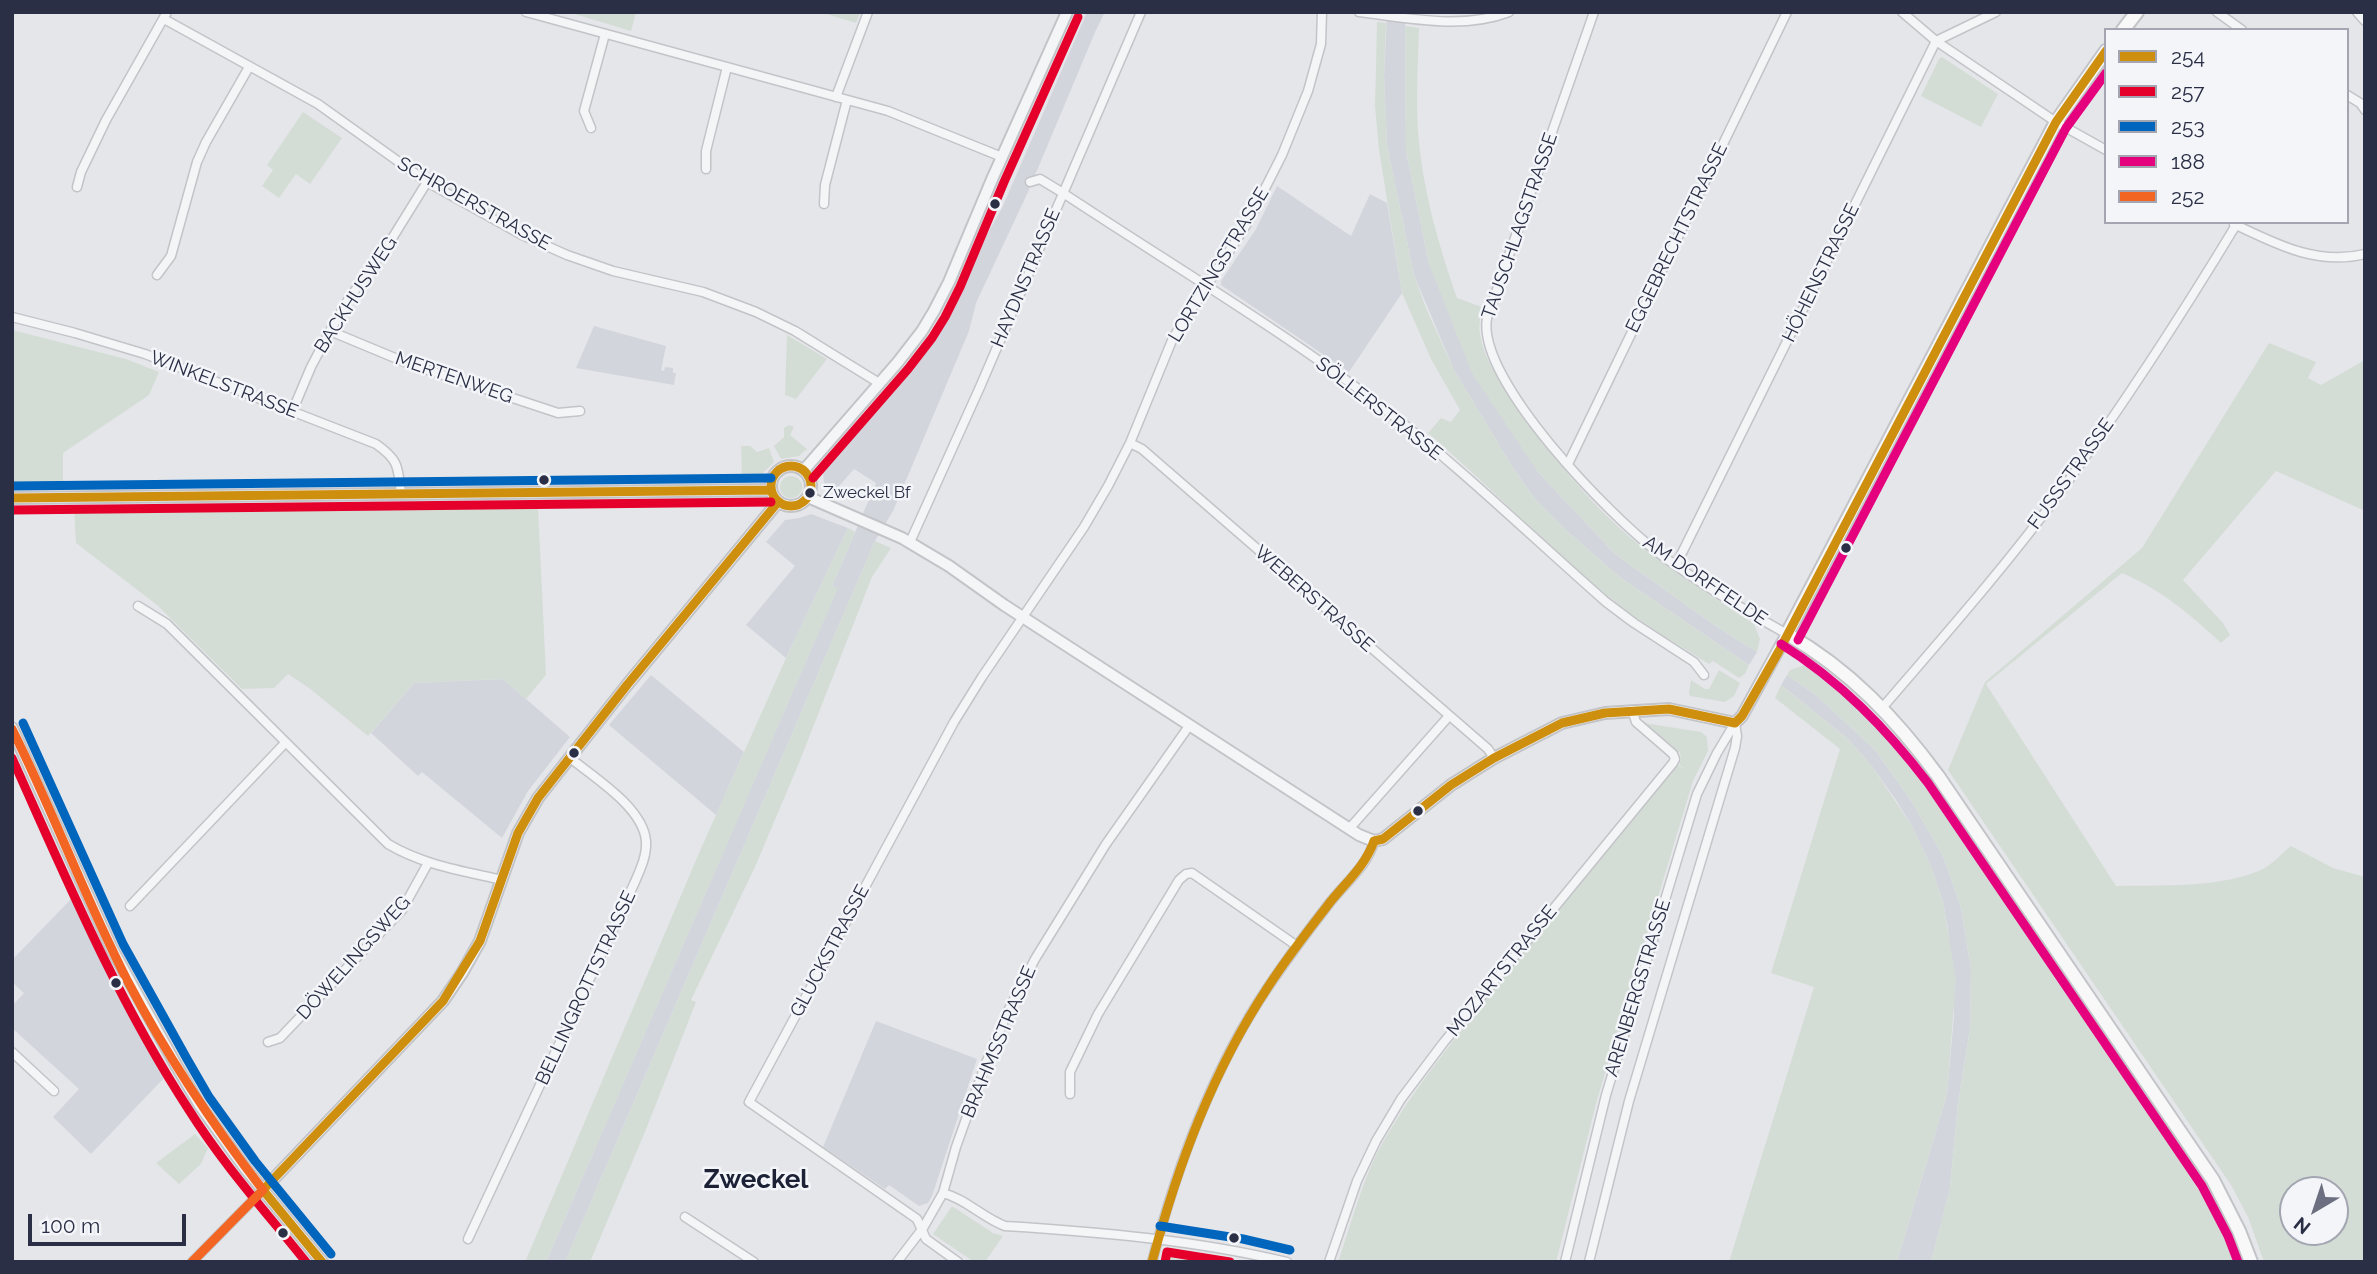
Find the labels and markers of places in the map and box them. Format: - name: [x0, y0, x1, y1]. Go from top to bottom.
- unlabelled marker: [988, 197, 1002, 211]
- unlabelled marker: [537, 473, 551, 487]
- place label: Zweckel Bf: [823, 483, 911, 503]
- marker: Zweckel Bf: [803, 486, 817, 500]
- unlabelled marker: [1839, 541, 1853, 555]
- unlabelled marker: [567, 746, 581, 760]
- unlabelled marker: [1411, 804, 1425, 818]
- unlabelled marker: [109, 976, 123, 990]
- unlabelled marker: [276, 1226, 290, 1240]
- unlabelled marker: [1227, 1231, 1241, 1245]

